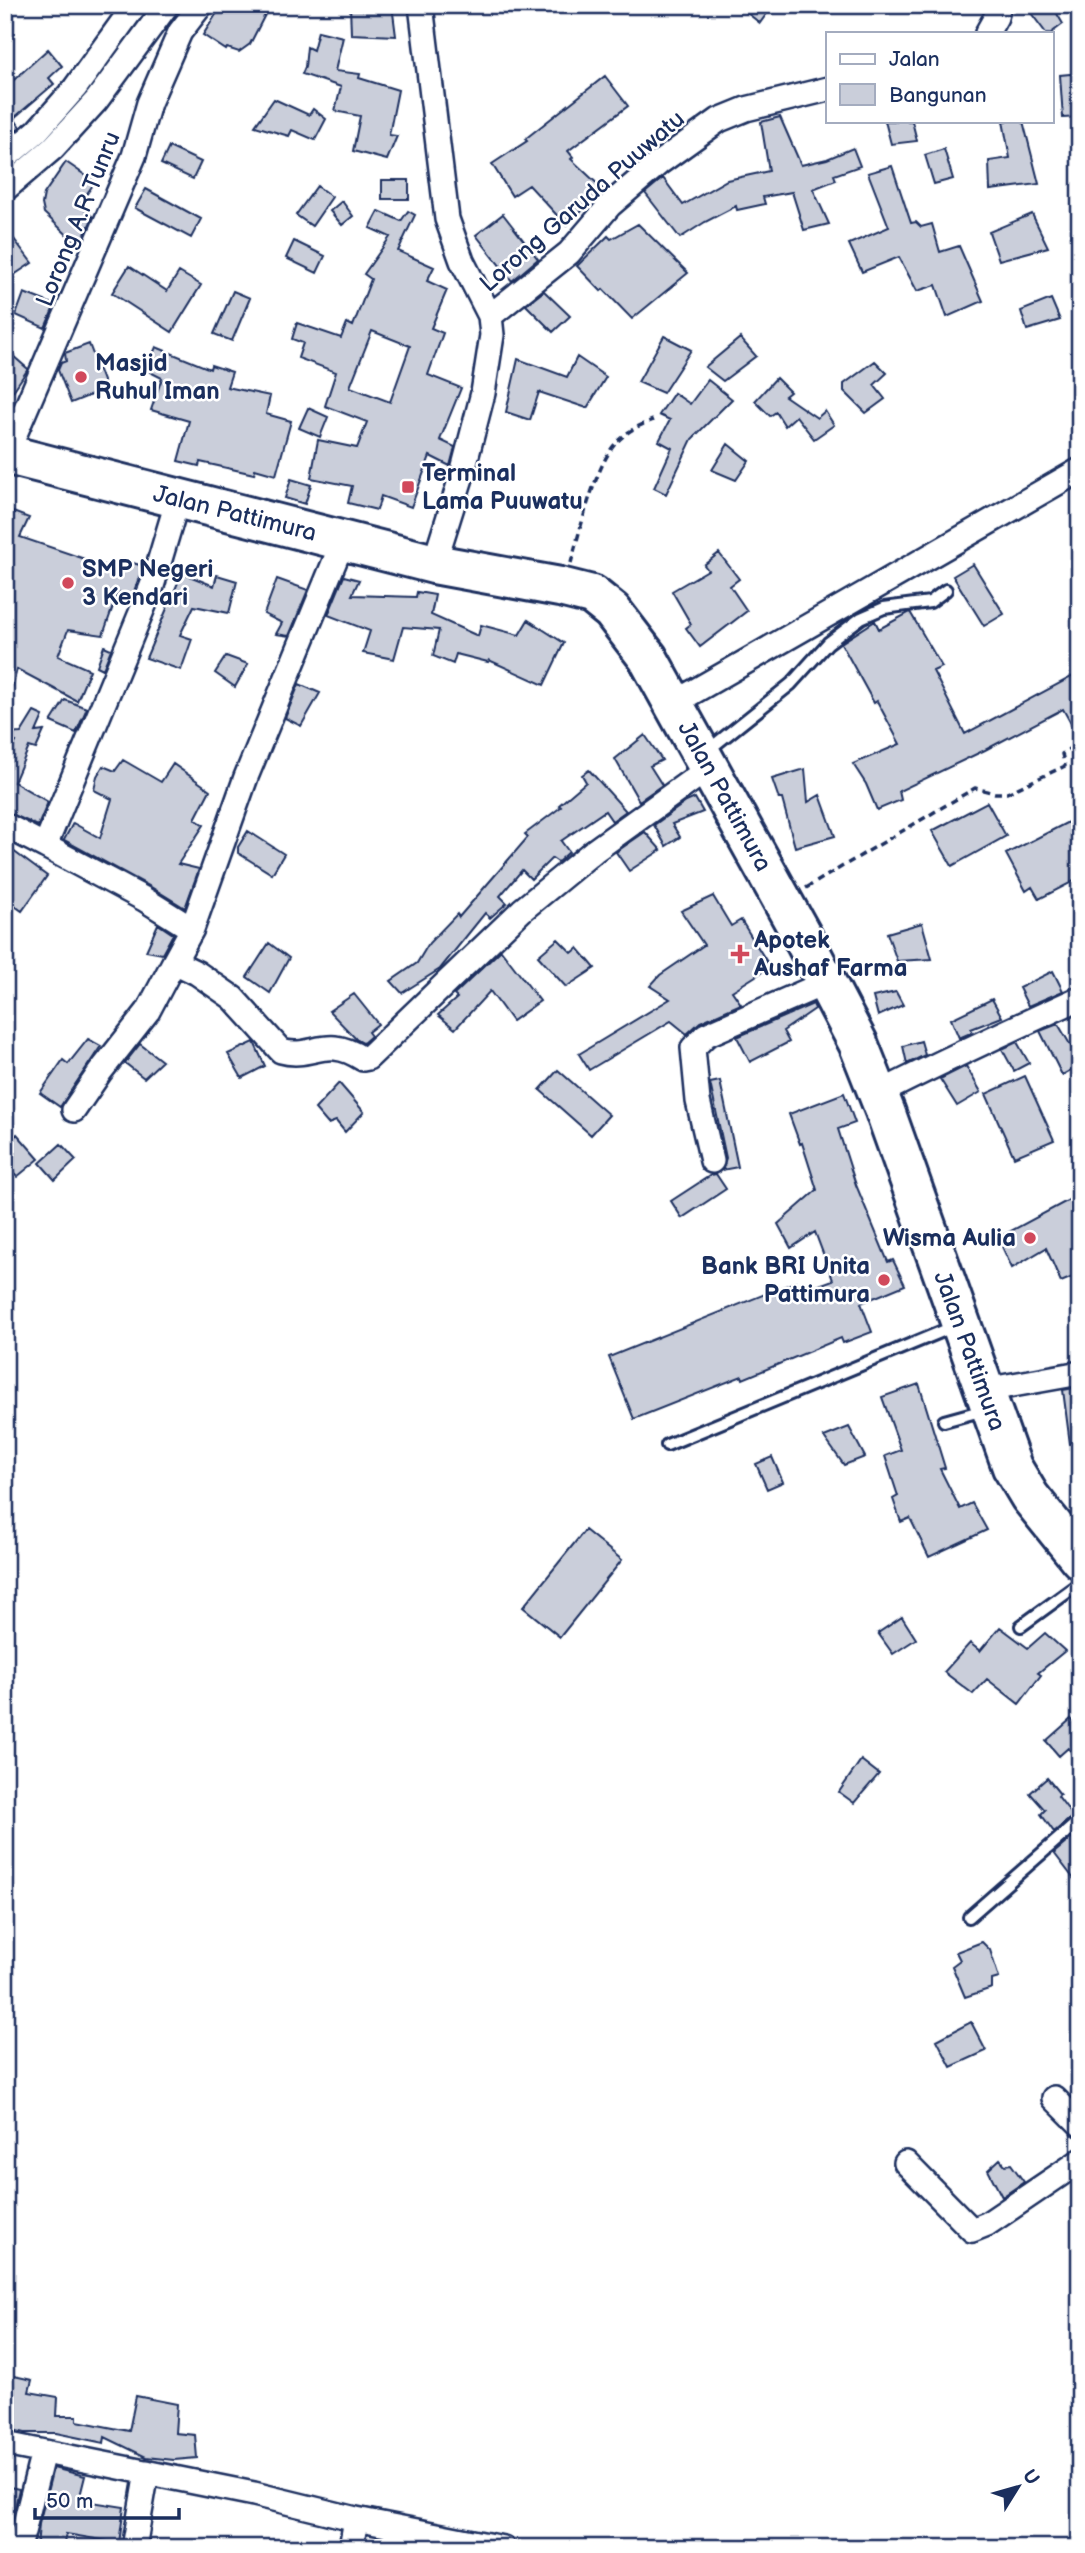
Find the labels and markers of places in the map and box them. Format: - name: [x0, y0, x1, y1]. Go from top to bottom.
- place label: Masjid Ruhul Iman: [95, 349, 220, 406]
- marker: Masjid Ruhul Iman: [73, 369, 89, 385]
- place label: Terminal Lama Puuwatu: [422, 459, 583, 516]
- marker: Terminal Lama Puuwatu: [400, 479, 416, 495]
- place label: SMP Negeri 3 Kendari: [82, 555, 213, 612]
- marker: SMP Negeri 3 Kendari: [60, 575, 76, 591]
- place label: Apotek Aushaf Farma: [753, 926, 907, 983]
- marker: Apotek Aushaf Farma: [732, 946, 748, 962]
- place label: Wisma Aulia: [883, 1224, 1016, 1253]
- marker: Wisma Aulia: [1022, 1230, 1038, 1246]
- place label: Bank BRI Unita Pattimura: [701, 1252, 870, 1309]
- marker: Bank BRI Unita Pattimura: [876, 1272, 892, 1288]

